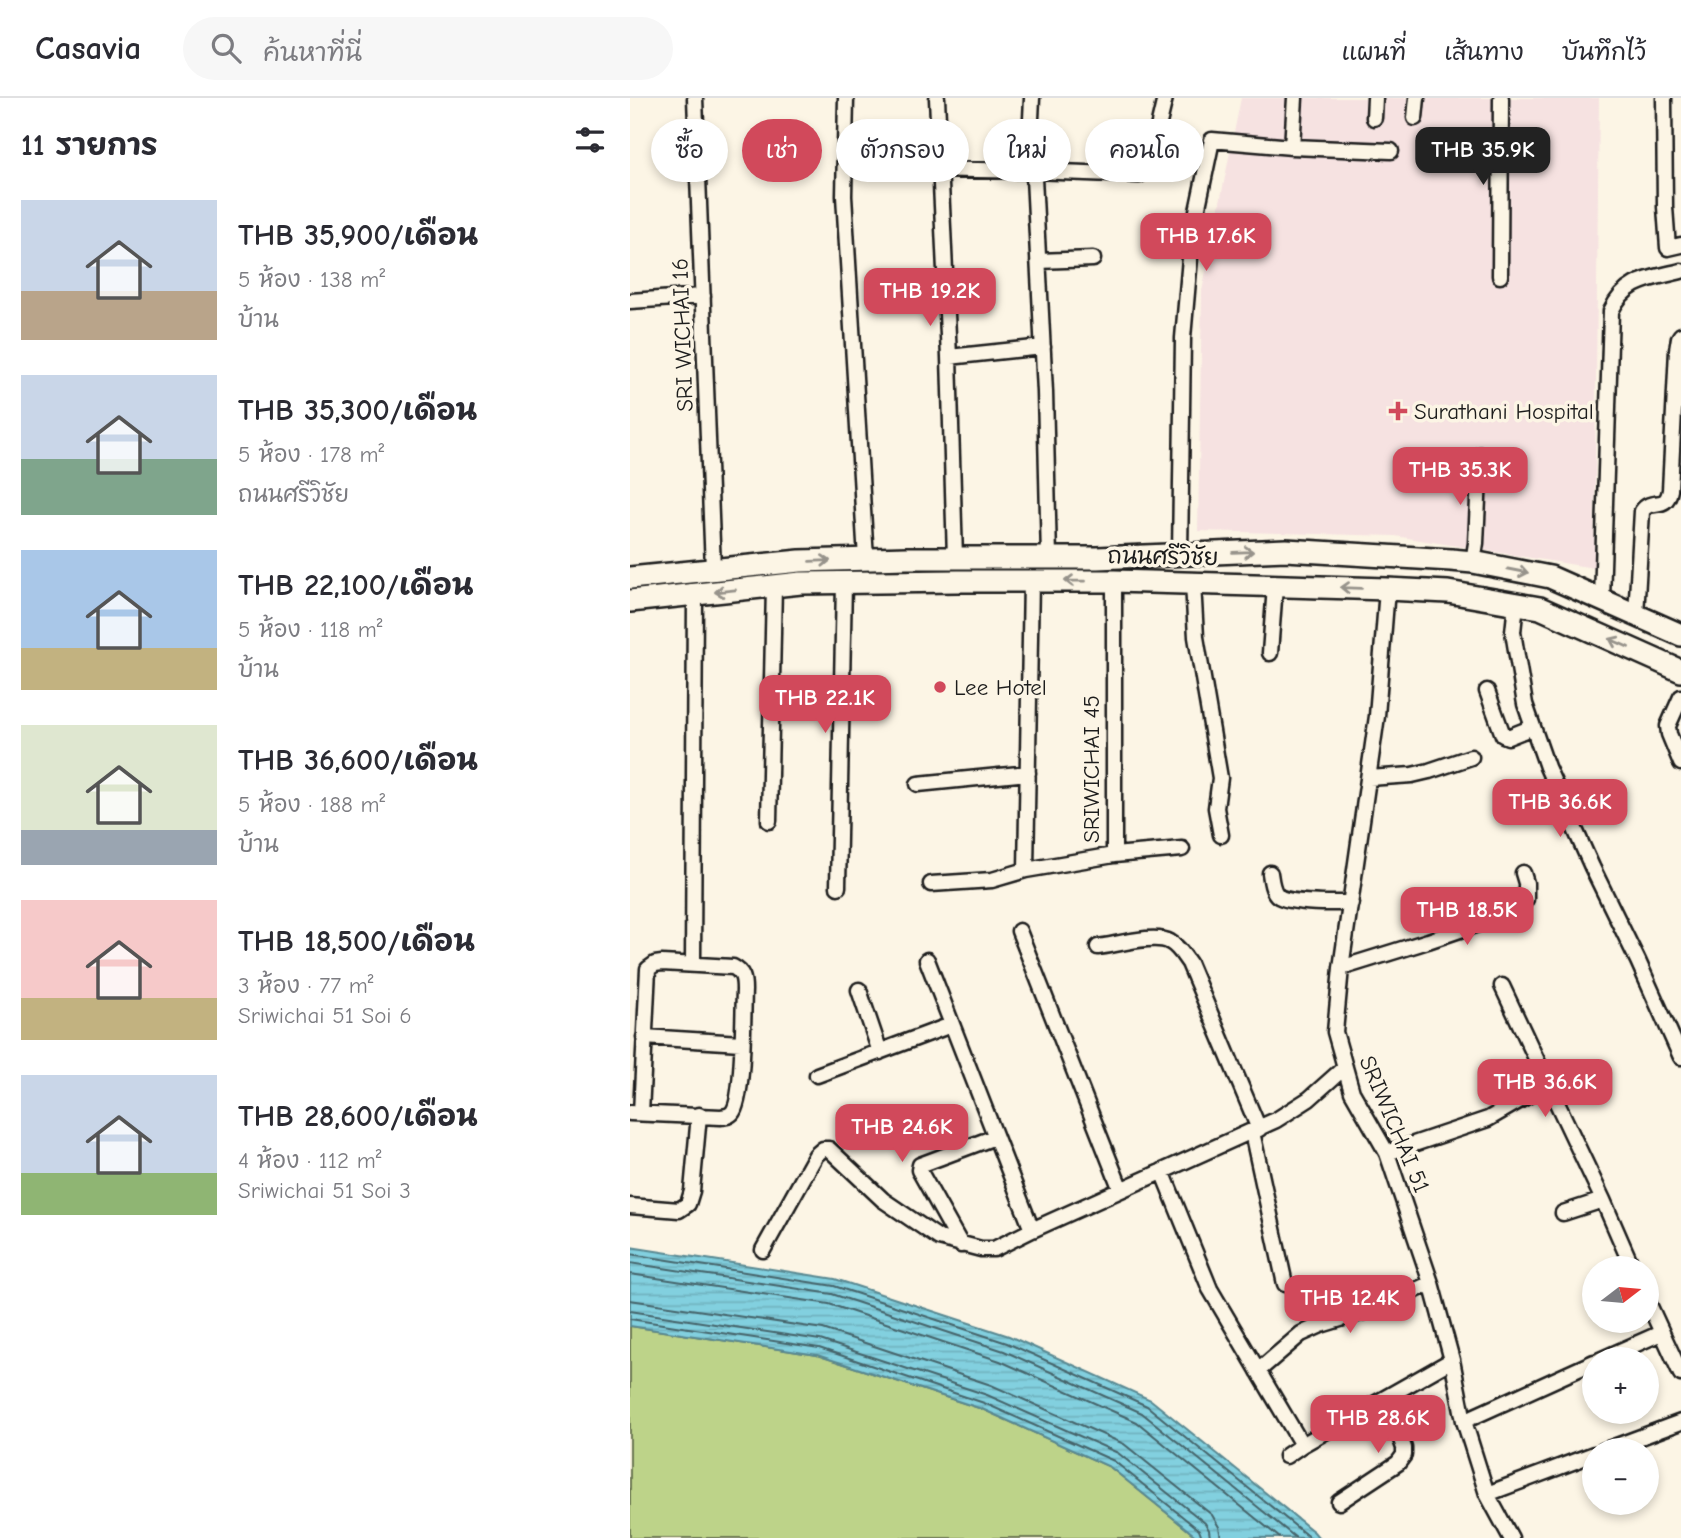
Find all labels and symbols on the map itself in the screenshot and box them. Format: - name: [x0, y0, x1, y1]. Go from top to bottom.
- pin: THB 35.9K: [1403, 127, 1563, 187]
- pin: THB 17.6K: [1126, 214, 1286, 273]
- street label: SRI WICHAI 16: [666, 258, 699, 412]
- pin: THB 19.2K: [850, 268, 1010, 328]
- place label: Surathani Hospital: [1414, 398, 1594, 425]
- marker: Surathani Hospital: [1388, 401, 1408, 421]
- pin: THB 35.3K: [1380, 448, 1540, 507]
- street label: ถนนศรีวิชัย: [1107, 540, 1219, 571]
- one-way arrow: [1231, 545, 1254, 558]
- one-way arrow: [808, 554, 831, 567]
- one-way arrow: [1507, 565, 1529, 578]
- one-way arrow: [1063, 574, 1086, 587]
- one-way arrow: [1340, 581, 1363, 594]
- one-way arrow: [714, 584, 737, 597]
- one-way arrow: [1609, 636, 1630, 649]
- place label: Lee Hotel: [954, 674, 1047, 701]
- pin: THB 22.1K: [745, 676, 905, 735]
- marker: Lee Hotel: [932, 679, 948, 695]
- street label: SRIWICHAI 45: [1078, 695, 1105, 843]
- pin: THB 36.6K: [1480, 780, 1640, 839]
- pin: THB 18.5K: [1387, 888, 1547, 947]
- street label: SRIWICHAI 51: [1354, 1052, 1436, 1197]
- pin: THB 36.6K: [1465, 1060, 1625, 1119]
- pin: THB 24.6K: [822, 1104, 982, 1164]
- north arrow: [1582, 1256, 1659, 1334]
- pin: THB 12.4K: [1270, 1276, 1430, 1335]
- pin: THB 28.6K: [1298, 1396, 1458, 1455]

